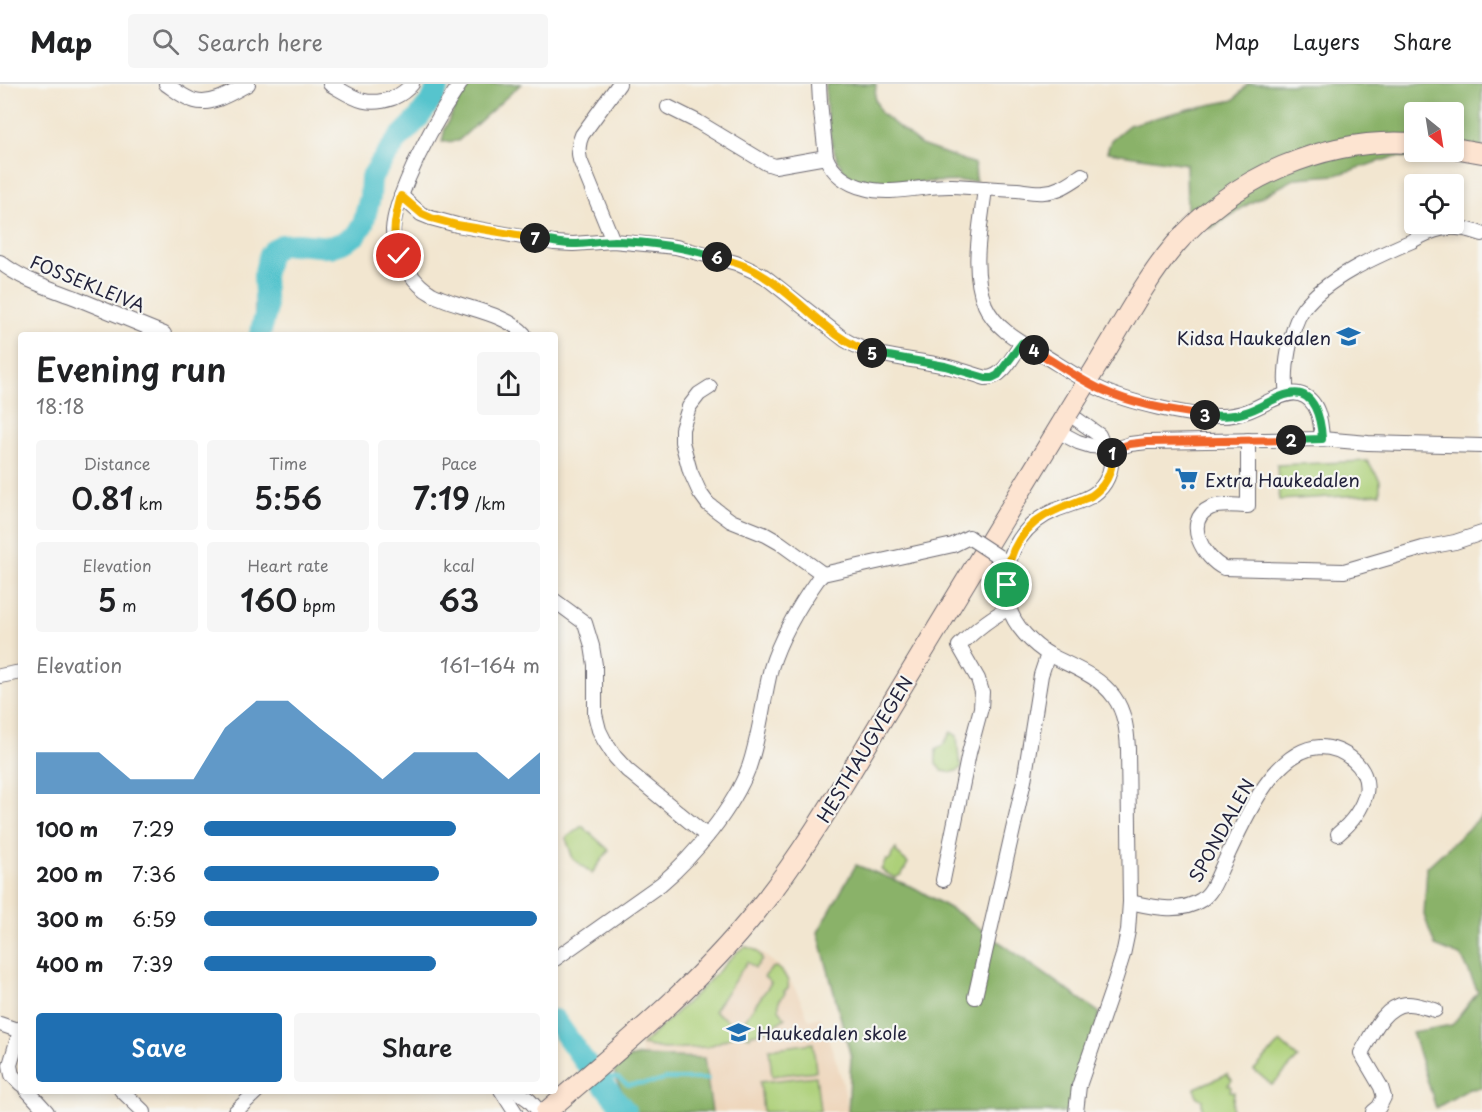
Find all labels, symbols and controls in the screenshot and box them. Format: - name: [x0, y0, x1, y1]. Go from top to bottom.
- search box: [128, 14, 548, 68]
- text: Map: [30, 20, 92, 63]
- icon: search: [149, 25, 182, 58]
- text: Search here: [197, 25, 323, 58]
- text: Map: [1215, 25, 1259, 57]
- text: Layers: [1292, 25, 1360, 57]
- text: Share: [1393, 25, 1452, 57]
- north arrow: [1404, 102, 1464, 162]
- map controls: [1404, 102, 1464, 234]
- button: locate: [1404, 174, 1464, 234]
- pin: 7: [520, 223, 550, 253]
- text: 7: [530, 226, 540, 250]
- pin: [373, 230, 424, 281]
- icon: check: [382, 239, 415, 272]
- pin: 6: [702, 242, 732, 272]
- text: 6: [711, 245, 723, 269]
- street label: FOSSEKLEIVA: [26, 248, 150, 318]
- place label: Kidsa Haukedalen: [1177, 324, 1331, 351]
- school or university icon: Kidsa Haukedalen: [1336, 324, 1362, 350]
- pin: 4: [1019, 335, 1049, 365]
- pin: 5: [857, 338, 887, 368]
- text: 4: [1029, 338, 1039, 362]
- text: 5: [867, 341, 877, 365]
- text: Evening run: [36, 343, 227, 393]
- button: share: [477, 352, 540, 415]
- text: 18:18: [36, 391, 85, 421]
- pin: 3: [1190, 400, 1220, 430]
- text: 3: [1200, 403, 1210, 427]
- pin: 2: [1276, 425, 1306, 455]
- text: 2: [1285, 428, 1297, 452]
- pin: 1: [1097, 438, 1127, 468]
- text: 1: [1108, 441, 1116, 465]
- text: Distance: [83, 451, 151, 475]
- text: Time: [269, 451, 307, 475]
- text: Pace: [441, 451, 477, 475]
- supermarket icon: Extra Haukedalen: [1174, 466, 1200, 492]
- place label: Extra Haukedalen: [1205, 466, 1360, 493]
- text: 0.81: [71, 475, 133, 520]
- text: 5:56: [254, 475, 322, 520]
- text: 7:19: [412, 475, 470, 520]
- text: km: [133, 491, 163, 515]
- text: /km: [470, 491, 506, 515]
- text: Elevation: [82, 553, 152, 577]
- text: Heart rate: [248, 553, 328, 577]
- text: kcal: [443, 553, 475, 577]
- pin: [981, 559, 1032, 610]
- icon: arrive: [990, 568, 1023, 601]
- text: 5: [98, 577, 117, 622]
- text: 160: [240, 577, 297, 622]
- text: 63: [439, 577, 479, 622]
- text: m: [117, 593, 137, 617]
- text: bpm: [297, 593, 336, 617]
- text: Elevation: [36, 650, 122, 680]
- text: 161–164 m: [440, 650, 540, 680]
- street label: HESTHAUGVEGEN: [809, 670, 919, 828]
- street label: SPONDALEN: [1181, 773, 1261, 887]
- text: 100 m: [36, 814, 98, 844]
- text: 7:29: [132, 814, 174, 844]
- text: 200 m: [36, 859, 103, 889]
- text: 7:36: [132, 859, 176, 889]
- text: 300 m: [36, 904, 104, 934]
- text: 6:59: [132, 904, 177, 934]
- text: 400 m: [36, 949, 104, 979]
- text: 7:39: [132, 949, 173, 979]
- button: Save: [36, 1013, 282, 1082]
- button: Share: [294, 1013, 540, 1082]
- school or university icon: Haukedalen skole: [726, 1019, 752, 1045]
- place label: Haukedalen skole: [757, 1019, 907, 1046]

